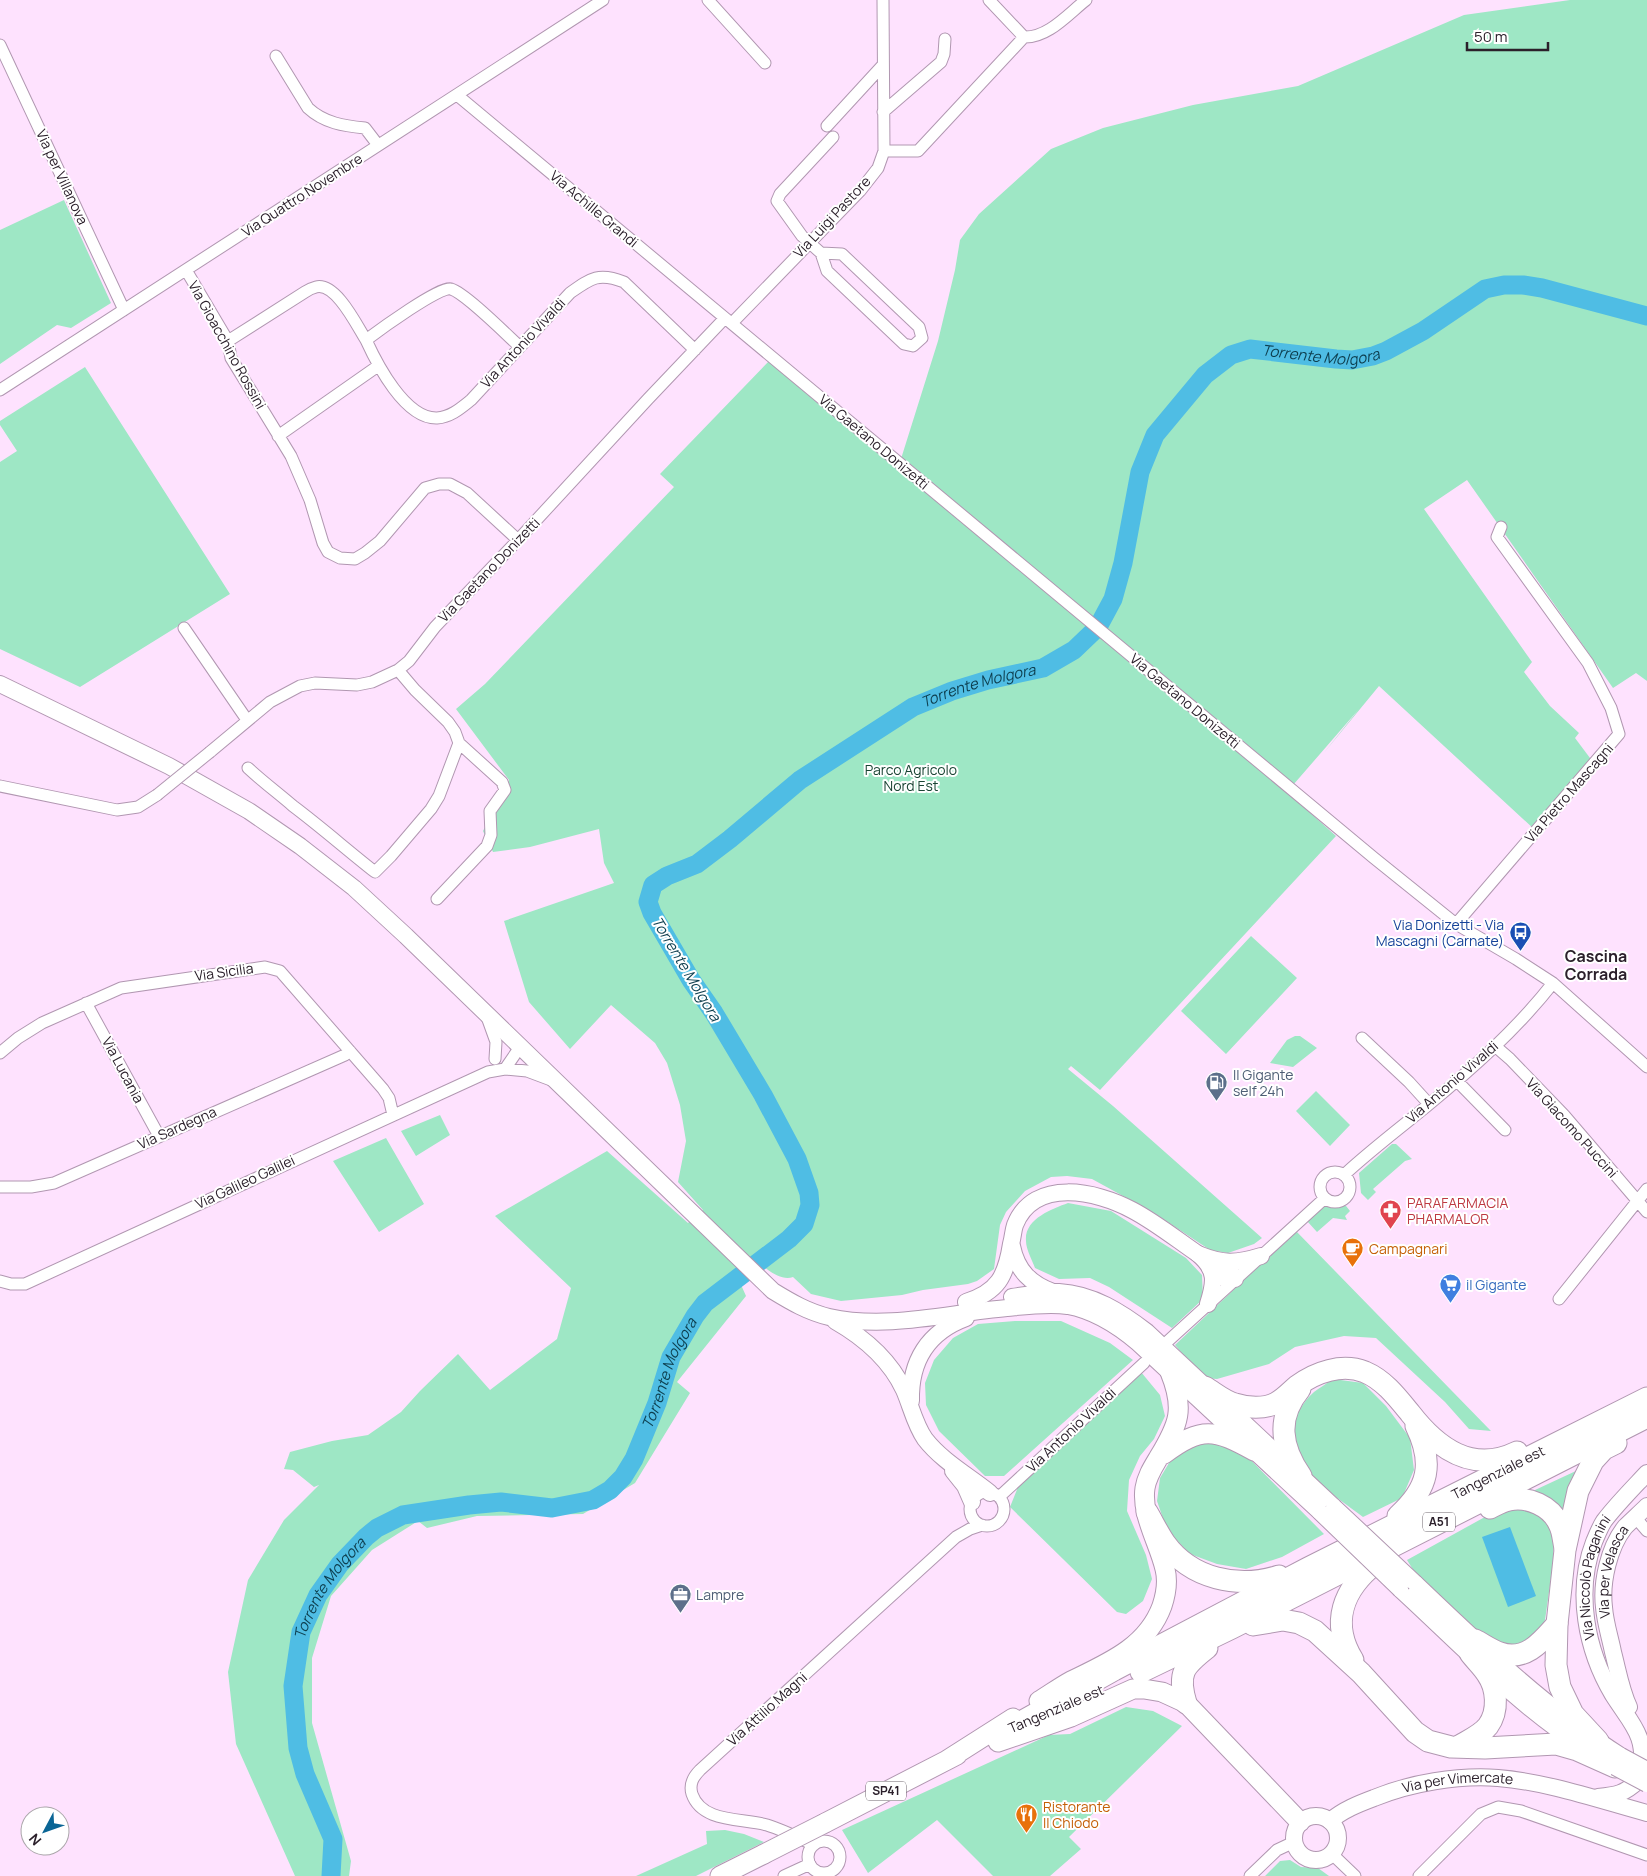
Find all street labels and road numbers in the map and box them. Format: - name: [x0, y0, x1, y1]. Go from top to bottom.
- street label: Via per Villanova: [32, 126, 93, 227]
- street label: Via Quattro Novembre: [238, 148, 366, 241]
- street label: Via Achille Grandi: [546, 166, 643, 251]
- street label: Via Luigi Pastore: [789, 172, 874, 262]
- street label: Via Gioacchino Rossini: [184, 277, 271, 412]
- street label: Via Antonio Vivaldi: [476, 294, 569, 392]
- street label: Via Gaetano Donizetti: [815, 390, 933, 493]
- street label: Via Gaetano Donizetti: [434, 513, 544, 626]
- street label: Via Gaetano Donizetti: [1126, 649, 1244, 752]
- street label: Via Pietro Mascagni: [1520, 739, 1617, 846]
- street label: Via Sicilia: [193, 958, 254, 985]
- street label: Via Lucania: [98, 1033, 149, 1106]
- street label: Via Antonio Vivaldi: [1402, 1036, 1502, 1127]
- street label: Via Giacomo Puccini: [1522, 1074, 1622, 1182]
- street label: Via Sardegna: [134, 1102, 219, 1153]
- street label: Via Galileo Galilei: [192, 1150, 298, 1213]
- street label: Via Antonio Vivaldi: [1022, 1383, 1120, 1476]
- street label: Tangenziale est: [1448, 1441, 1548, 1504]
- street label: Via Niccolò Paganini: [1574, 1510, 1614, 1642]
- road number: A51: [1423, 1512, 1455, 1531]
- street label: Via per Velasca: [1593, 1521, 1632, 1620]
- street label: Via Attilio Magni: [723, 1668, 811, 1750]
- street label: Tangenziale est: [1005, 1680, 1107, 1737]
- street label: Via per Vimercate: [1400, 1767, 1514, 1797]
- road number: SP41: [866, 1782, 906, 1800]

